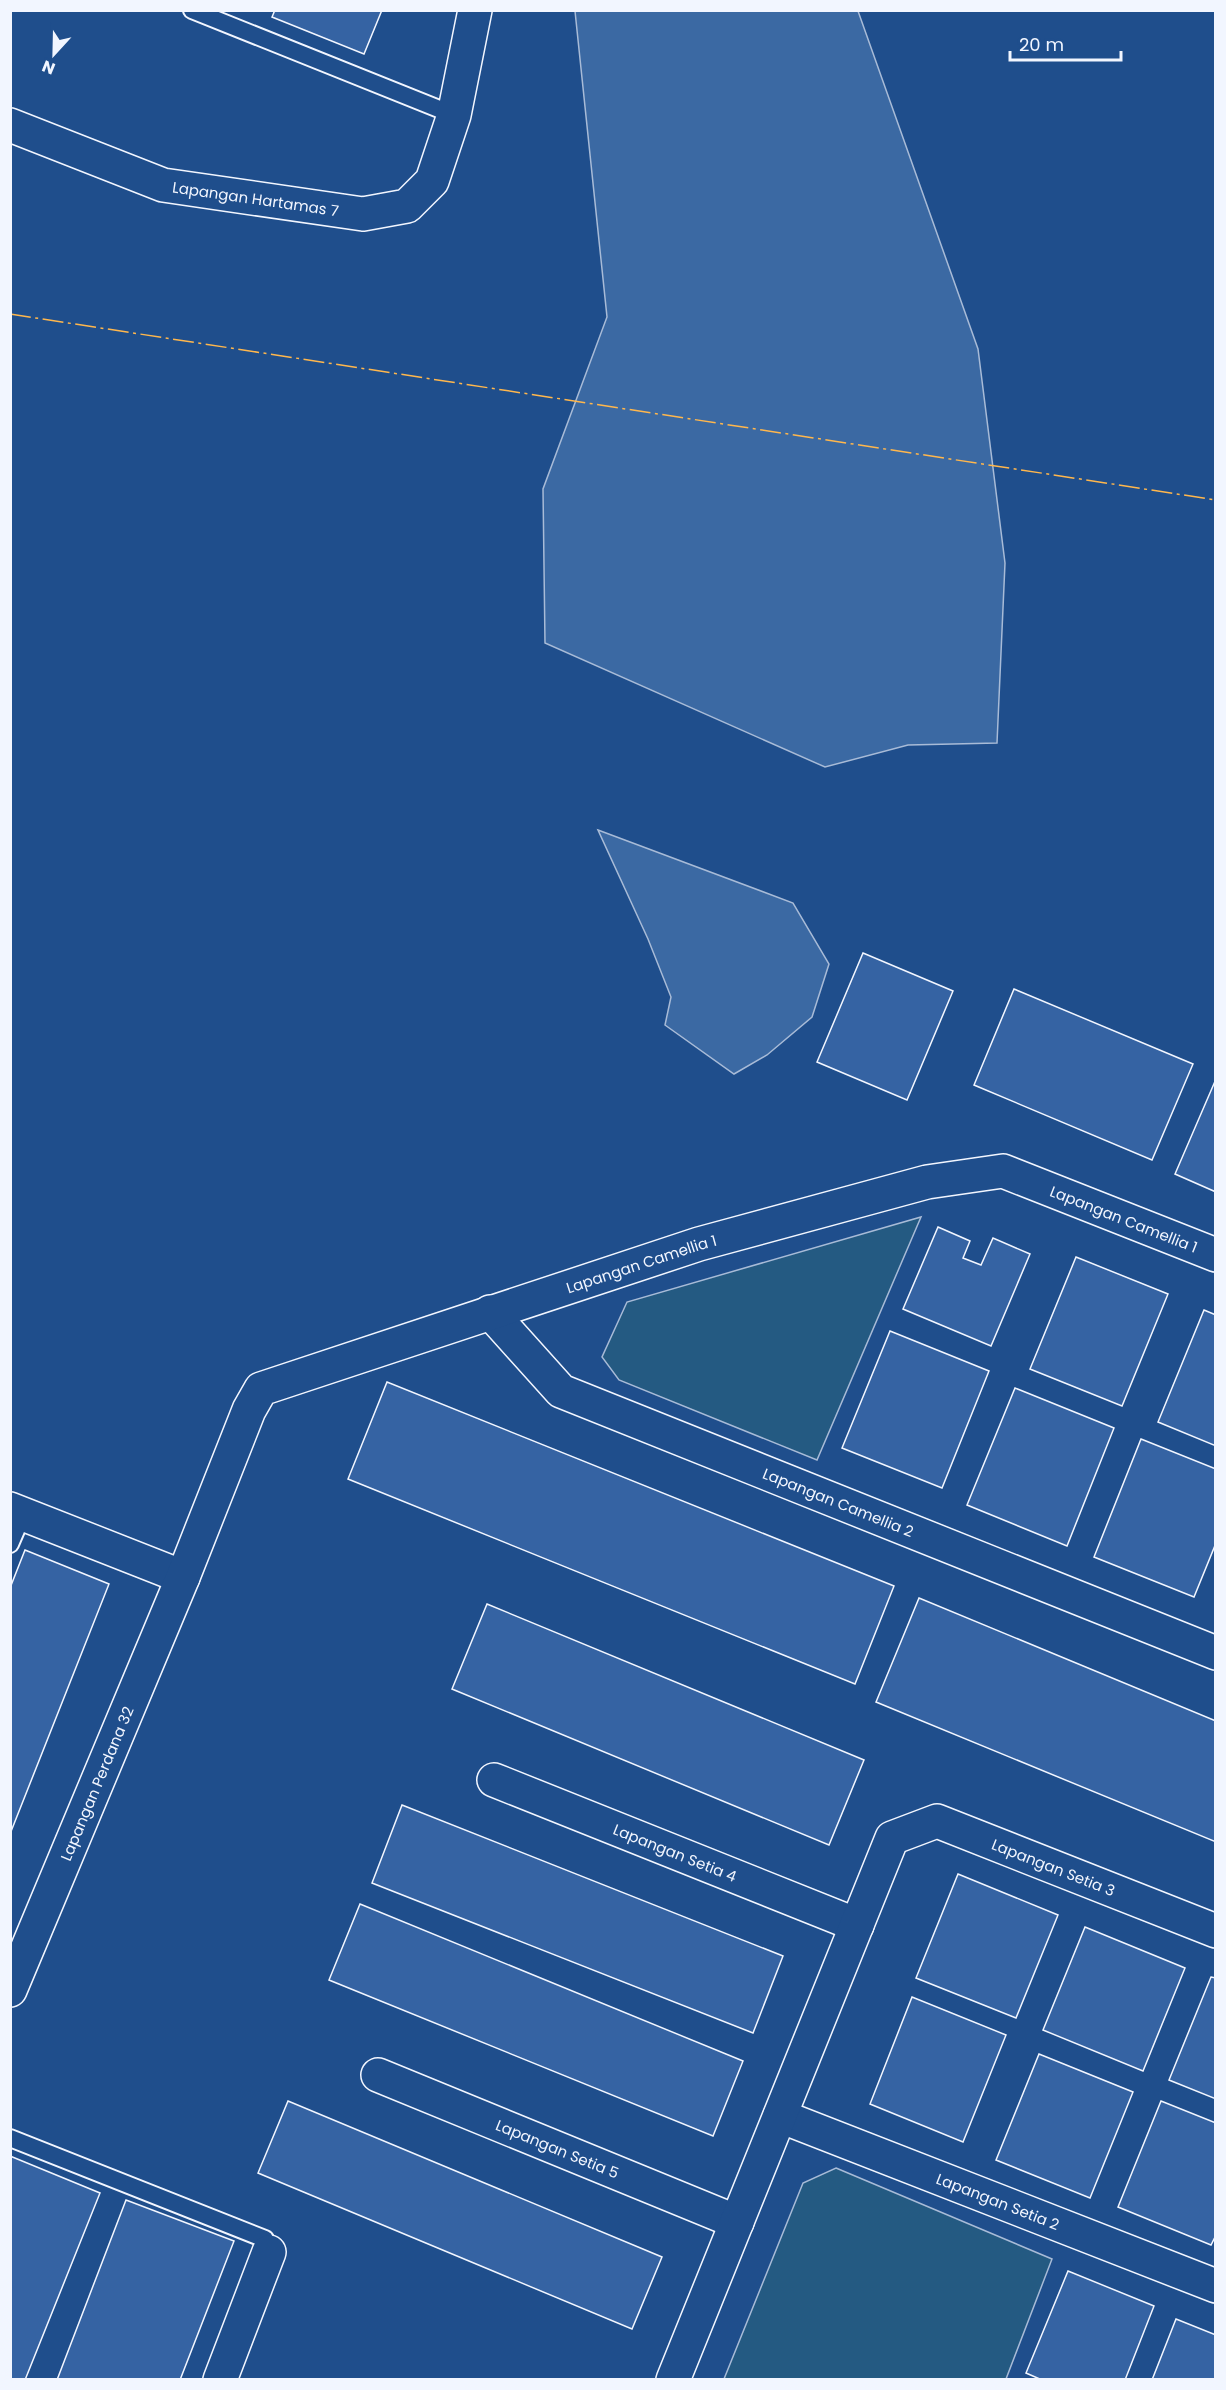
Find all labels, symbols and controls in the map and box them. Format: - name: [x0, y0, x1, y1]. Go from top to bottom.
- north arrow: [24, 24, 84, 84]
- scale bar: [1010, 24, 1121, 62]
- text: 20 m: [1019, 32, 1064, 57]
- text: N: [39, 55, 58, 80]
- street label: Lapangan Hartamas 7: [171, 176, 340, 221]
- street label: Lapangan Camellia 1: [1047, 1180, 1201, 1257]
- street label: Lapangan Camellia 1: [563, 1229, 719, 1298]
- street label: Lapangan Camellia 2: [760, 1462, 917, 1542]
- street label: Lapangan Perdana 32: [55, 1703, 138, 1864]
- street label: Lapangan Setia 4: [610, 1818, 740, 1886]
- street label: Lapangan Setia 3: [989, 1833, 1118, 1901]
- street label: Lapangan Setia 5: [493, 2114, 622, 2183]
- street label: Lapangan Setia 2: [933, 2168, 1063, 2234]

